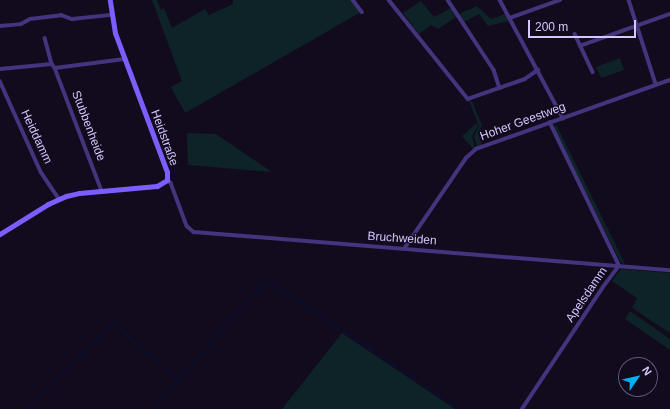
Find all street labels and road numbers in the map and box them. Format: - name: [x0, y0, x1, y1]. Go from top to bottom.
- street label: Stubbenheide: [68, 89, 108, 163]
- street label: Hoher Geestweg: [478, 100, 568, 144]
- street label: Heiddamm: [17, 108, 55, 166]
- street label: Heidstraße: [147, 108, 181, 168]
- street label: Bruchweiden: [367, 229, 437, 249]
- street label: Apelsdamm: [563, 265, 611, 325]

